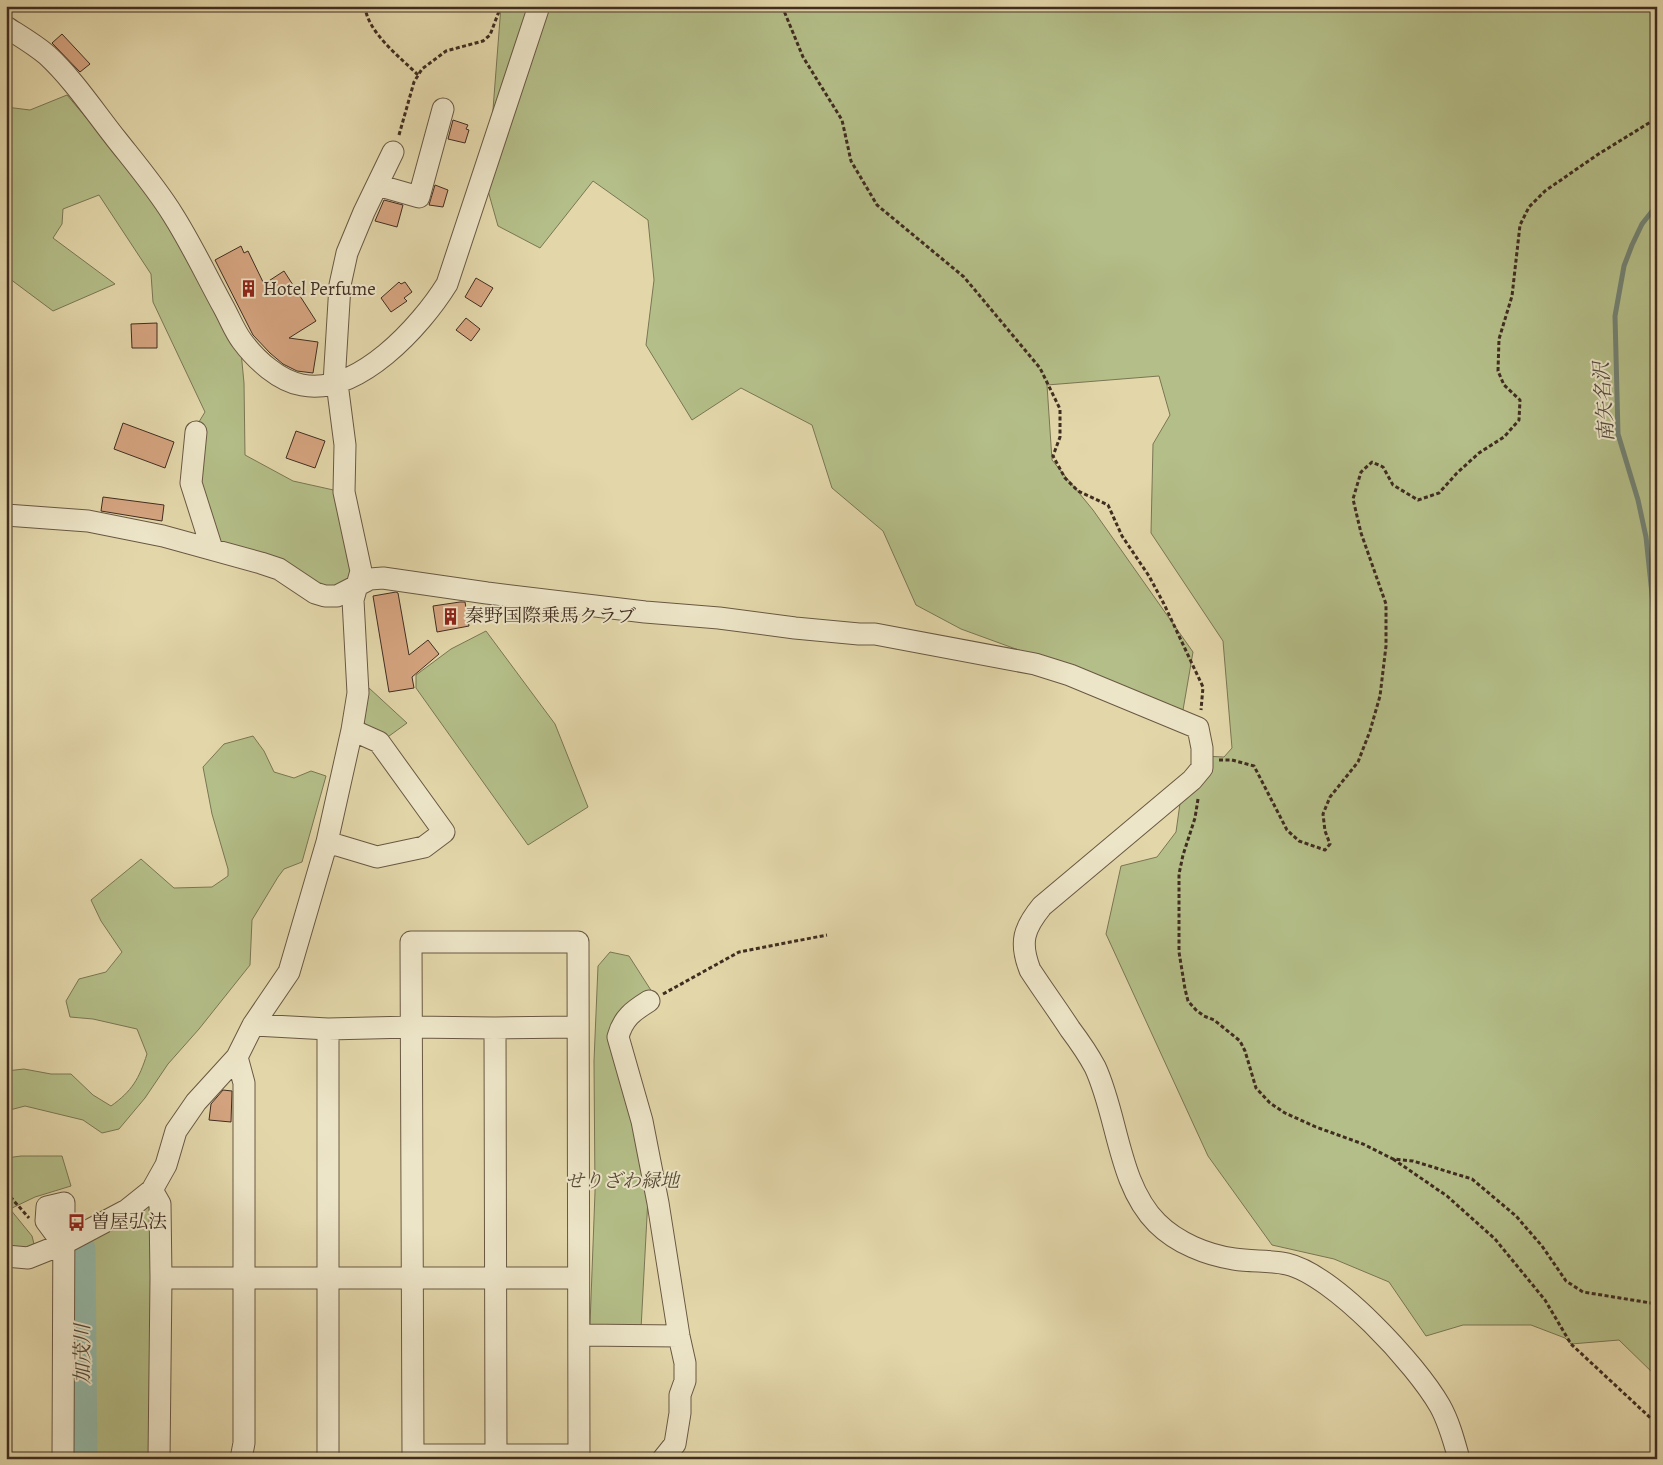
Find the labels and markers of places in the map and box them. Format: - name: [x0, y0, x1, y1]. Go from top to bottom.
- place label: Hotel Perfume: [263, 276, 376, 302]
- building icon: Hotel Perfume: [239, 279, 259, 299]
- place label: 秦野国際乗馬クラブ: [465, 603, 636, 629]
- building icon: 秦野国際乗馬クラブ: [441, 606, 461, 626]
- place label: 曽屋弘法: [91, 1209, 167, 1235]
- bus stop icon: 曽屋弘法: [67, 1212, 87, 1232]

